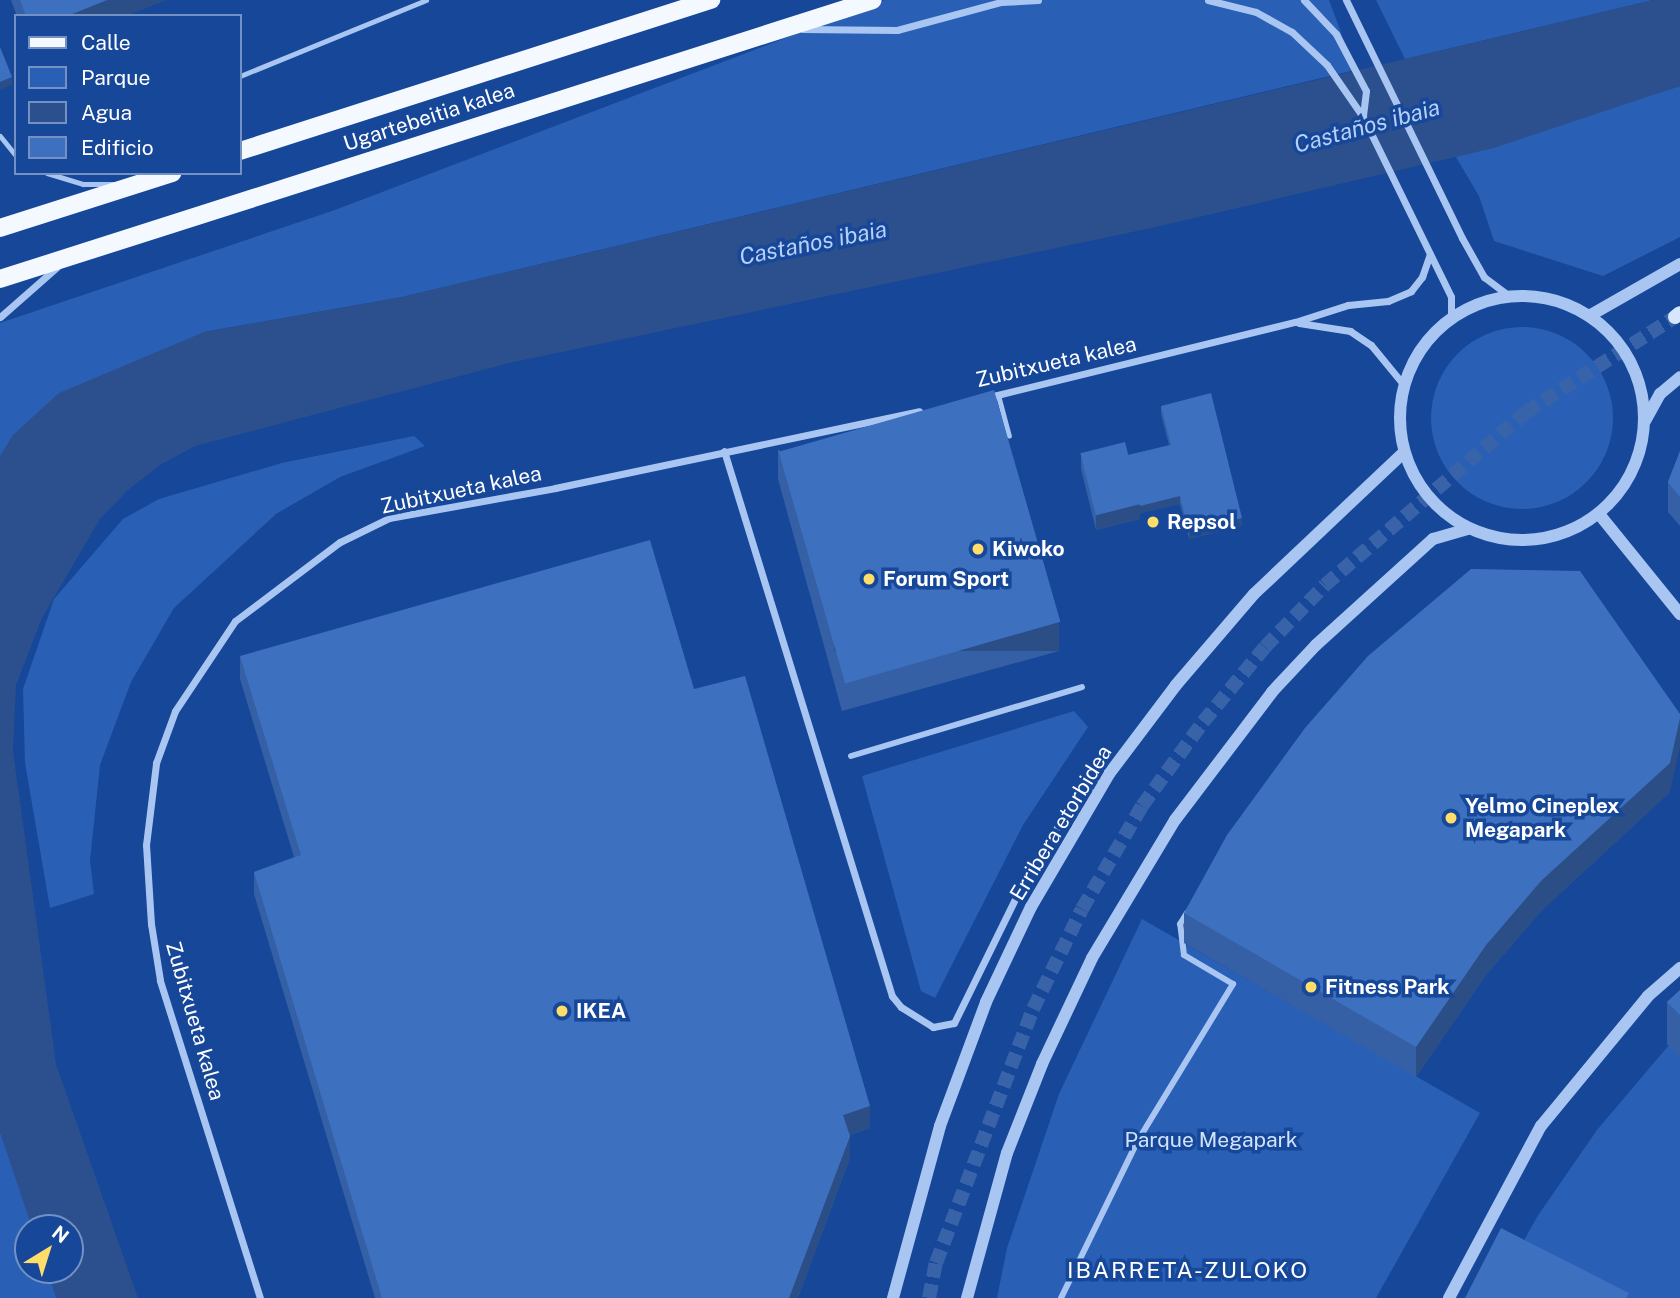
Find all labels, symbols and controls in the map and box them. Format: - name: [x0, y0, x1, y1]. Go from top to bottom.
- legend: [14, 14, 242, 175]
- text: Calle: [81, 30, 131, 55]
- text: Parque: [81, 65, 150, 90]
- street label: Ugartebeitia kalea: [340, 77, 518, 157]
- water label: Castaños ibaia: [1291, 93, 1443, 159]
- text: Agua: [81, 100, 132, 125]
- text: Edificio: [81, 135, 154, 160]
- water label: Castaños ibaia: [737, 215, 889, 271]
- street label: Zubitxueta kalea: [973, 331, 1139, 393]
- street label: Zubitxueta kalea: [378, 461, 544, 519]
- place label: Repsol: [1167, 509, 1236, 535]
- marker: Repsol: [1145, 514, 1161, 530]
- place label: Kiwoko: [992, 536, 1065, 562]
- marker: Kiwoko: [970, 541, 986, 557]
- place label: Forum Sport: [883, 566, 1009, 592]
- marker: Forum Sport: [861, 571, 877, 587]
- street label: Erribera etorbidea: [1005, 741, 1117, 905]
- place label: Yelmo Cineplex Megapark: [1465, 793, 1619, 843]
- marker: Yelmo Cineplex Megapark: [1443, 810, 1459, 826]
- street label: Zubitxueta kalea: [160, 939, 230, 1103]
- place label: Fitness Park: [1325, 974, 1450, 1000]
- marker: Fitness Park: [1303, 979, 1319, 995]
- place label: IKEA: [576, 998, 626, 1024]
- marker: IKEA: [554, 1003, 570, 1019]
- park label: Parque Megapark: [1124, 1127, 1298, 1153]
- north arrow: [14, 1214, 84, 1284]
- text: N: [48, 1221, 73, 1247]
- district label: IBARRETA-ZULOKO: [1069, 1256, 1307, 1284]

